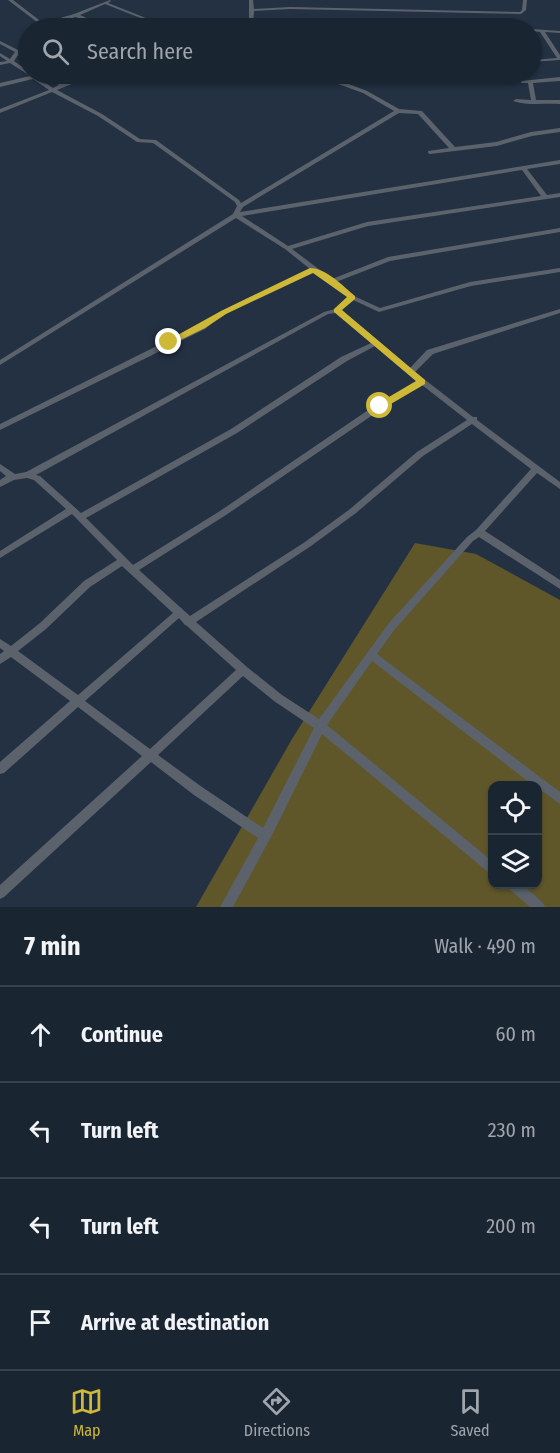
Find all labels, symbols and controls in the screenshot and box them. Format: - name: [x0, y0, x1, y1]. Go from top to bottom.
- search box: [18, 18, 542, 84]
- icon: search: [39, 35, 72, 68]
- text: Search here: [87, 38, 193, 65]
- route end: [155, 328, 181, 354]
- route start: [366, 392, 392, 418]
- map controls: [488, 781, 542, 889]
- button: locate: [488, 781, 542, 835]
- button: layers: [488, 835, 542, 889]
- text: 7 min: [24, 931, 81, 962]
- text: Walk · 490 m: [434, 934, 536, 958]
- icon: ahead: [24, 1018, 57, 1051]
- text: Continue: [81, 1021, 163, 1048]
- text: 60 m: [496, 1022, 536, 1046]
- icon: left: [24, 1114, 57, 1147]
- text: Turn left: [81, 1117, 159, 1144]
- text: 230 m: [488, 1118, 536, 1142]
- icon: left: [24, 1210, 57, 1243]
- text: Turn left: [81, 1213, 159, 1240]
- text: 200 m: [486, 1214, 536, 1238]
- icon: arrive: [24, 1306, 57, 1339]
- text: Arrive at destination: [81, 1309, 269, 1336]
- tab: Map: [70, 1385, 103, 1440]
- tab: Directions: [244, 1385, 310, 1440]
- tab: Saved: [451, 1385, 490, 1440]

